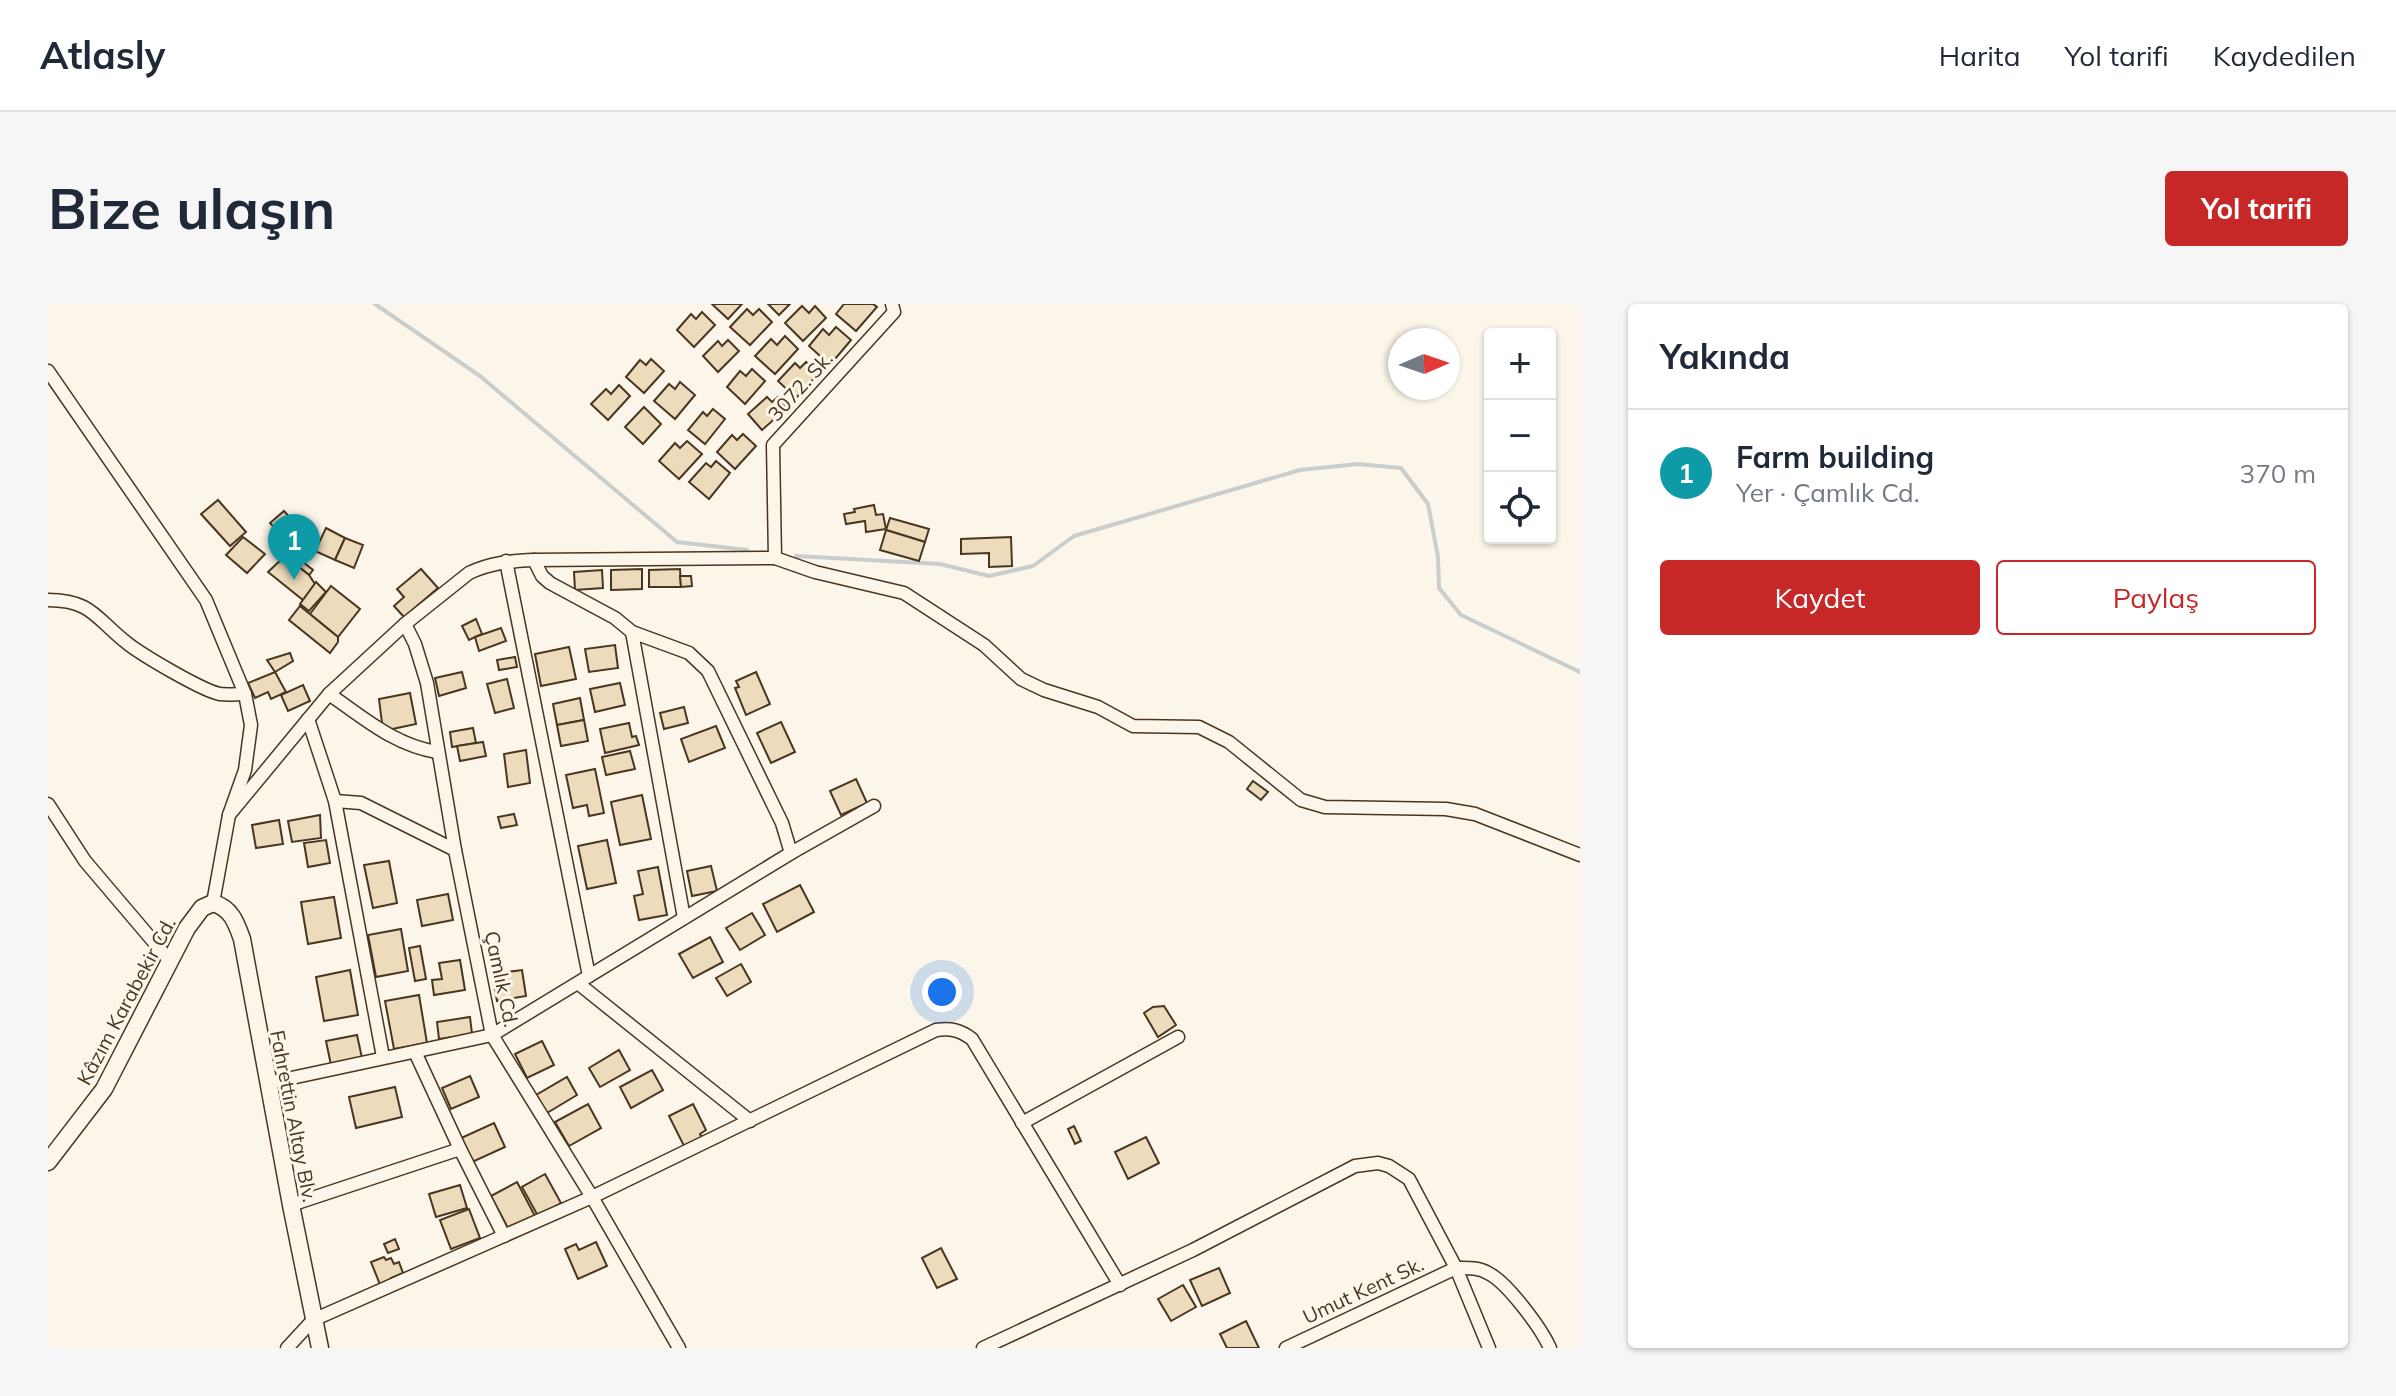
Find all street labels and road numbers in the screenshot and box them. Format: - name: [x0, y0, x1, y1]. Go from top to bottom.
- street label: 3072. Sk.: [762, 346, 838, 426]
- street label: Kâzım Karabekir Cd.: [71, 913, 181, 1089]
- street label: Çamlık Cd.: [480, 929, 524, 1029]
- street label: Fahrettin Altay Blv.: [265, 1028, 323, 1204]
- street label: Umut Kent Sk.: [1298, 1251, 1428, 1329]

